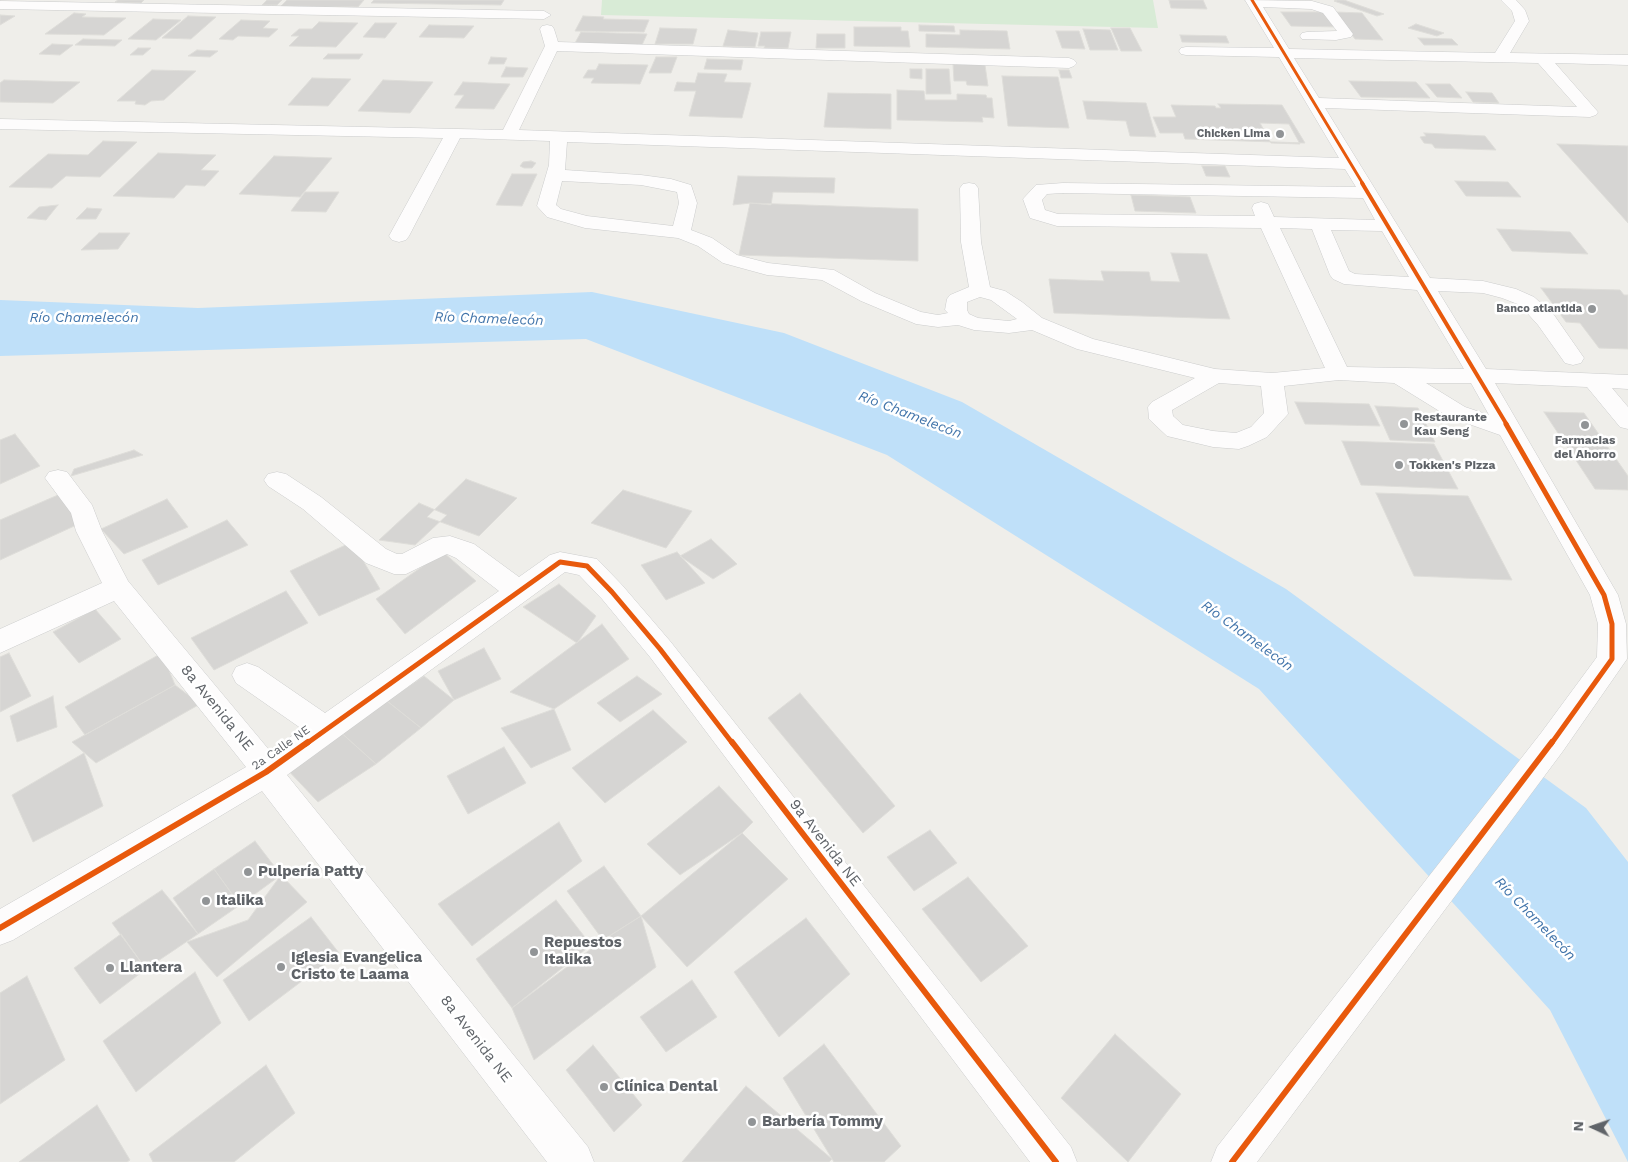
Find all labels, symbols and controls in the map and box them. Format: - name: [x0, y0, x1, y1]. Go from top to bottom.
- place label: Chicken Lima: [1197, 127, 1270, 141]
- marker: Chicken Lima: [1274, 128, 1286, 140]
- place label: Banco atlantida: [1496, 302, 1582, 316]
- marker: Banco atlantida: [1586, 303, 1598, 315]
- water label: Río Chamelecón: [434, 309, 544, 329]
- water label: Río Chamelecón: [29, 310, 139, 326]
- water label: Río Chamelecón: [856, 388, 964, 442]
- place label: Restaurante Kau Seng: [1414, 410, 1487, 438]
- marker: Restaurante Kau Seng: [1398, 418, 1410, 430]
- marker: Farmacias del Ahorro: [1579, 419, 1591, 431]
- place label: Farmacias del Ahorro: [1554, 433, 1616, 461]
- place label: Tokken's Pizza: [1409, 458, 1495, 472]
- marker: Tokken's Pizza: [1393, 459, 1405, 471]
- water label: Río Chamelecón: [1198, 597, 1296, 675]
- street label: 8a Avenida NE: [177, 661, 257, 755]
- street label: 2a Calle NE: [249, 723, 313, 773]
- street label: 9a Avenida NE: [785, 796, 865, 890]
- place label: Pulpería Patty: [258, 863, 363, 881]
- marker: Pulpería Patty: [242, 866, 254, 878]
- water label: Río Chamelecón: [1491, 874, 1579, 964]
- place label: Italika: [216, 892, 263, 910]
- marker: Italika: [200, 895, 212, 907]
- place label: Repuestos Italika: [544, 934, 622, 969]
- marker: Repuestos Italika: [528, 946, 540, 958]
- place label: Iglesia Evangelica Cristo te Laama: [291, 949, 422, 984]
- place label: Llantera: [120, 959, 182, 977]
- marker: Iglesia Evangelica Cristo te Laama: [275, 961, 287, 973]
- marker: Llantera: [104, 962, 116, 974]
- street label: 8a Avenida NE: [436, 992, 516, 1086]
- place label: Clínica Dental: [614, 1078, 718, 1096]
- marker: Clínica Dental: [598, 1081, 610, 1093]
- north arrow: [1568, 1102, 1618, 1152]
- place label: Barbería Tommy: [762, 1113, 883, 1131]
- marker: Barbería Tommy: [746, 1116, 758, 1128]
- text: N: [1570, 1121, 1586, 1132]

